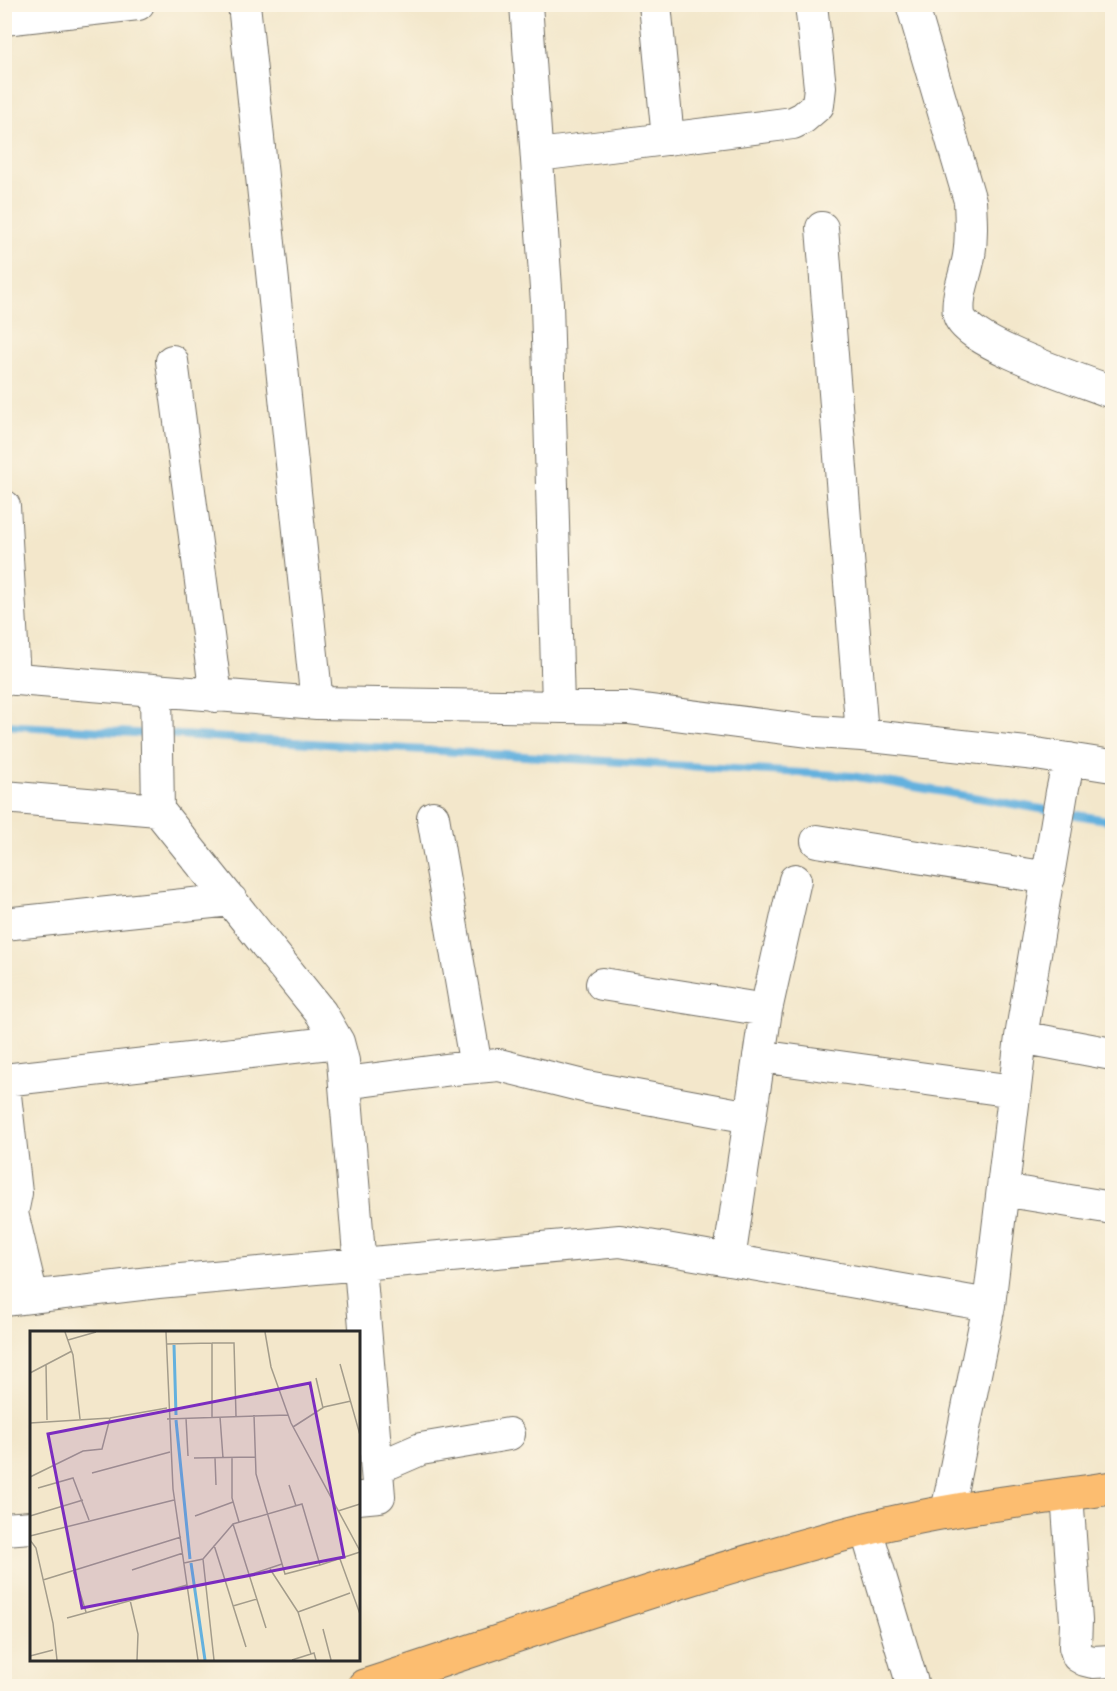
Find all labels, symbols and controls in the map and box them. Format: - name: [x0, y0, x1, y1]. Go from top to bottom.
- inset map: [30, 1331, 360, 1661]

